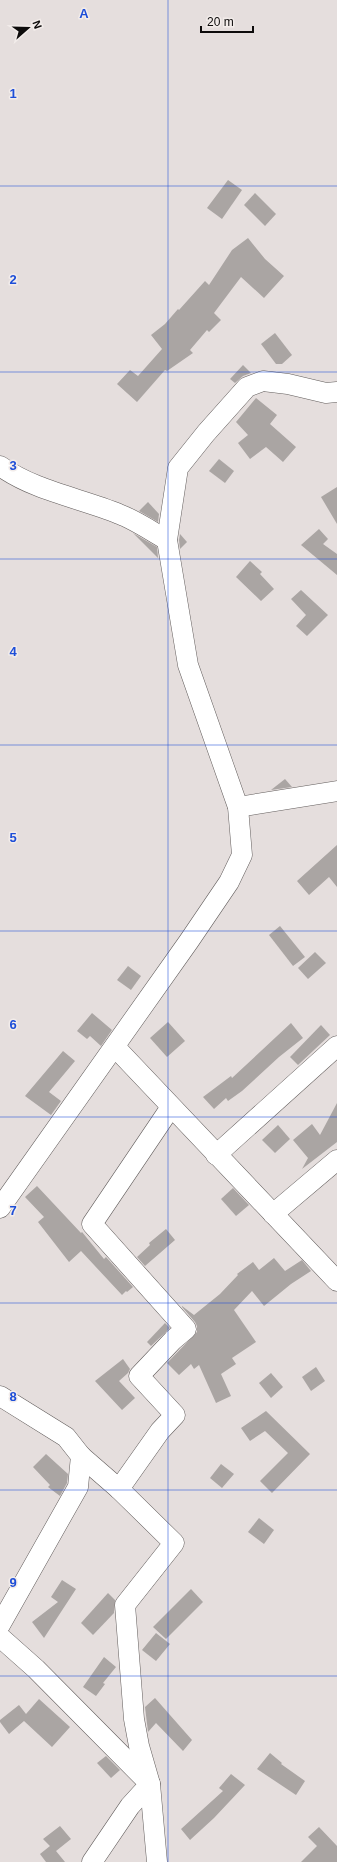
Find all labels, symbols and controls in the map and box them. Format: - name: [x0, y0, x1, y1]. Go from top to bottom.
- text: A: [79, 6, 89, 21]
- north arrow: [8, 8, 48, 48]
- scale bar: [201, 8, 253, 34]
- text: 20 m: [207, 15, 234, 29]
- text: N: [30, 19, 44, 30]
- text: 1: [9, 86, 17, 101]
- text: 2: [9, 272, 17, 287]
- text: 3: [9, 458, 17, 473]
- text: 4: [9, 644, 17, 659]
- text: 5: [9, 830, 17, 845]
- text: 6: [9, 1017, 17, 1032]
- text: 7: [9, 1203, 17, 1218]
- text: 8: [9, 1389, 17, 1404]
- text: 9: [9, 1575, 17, 1590]

